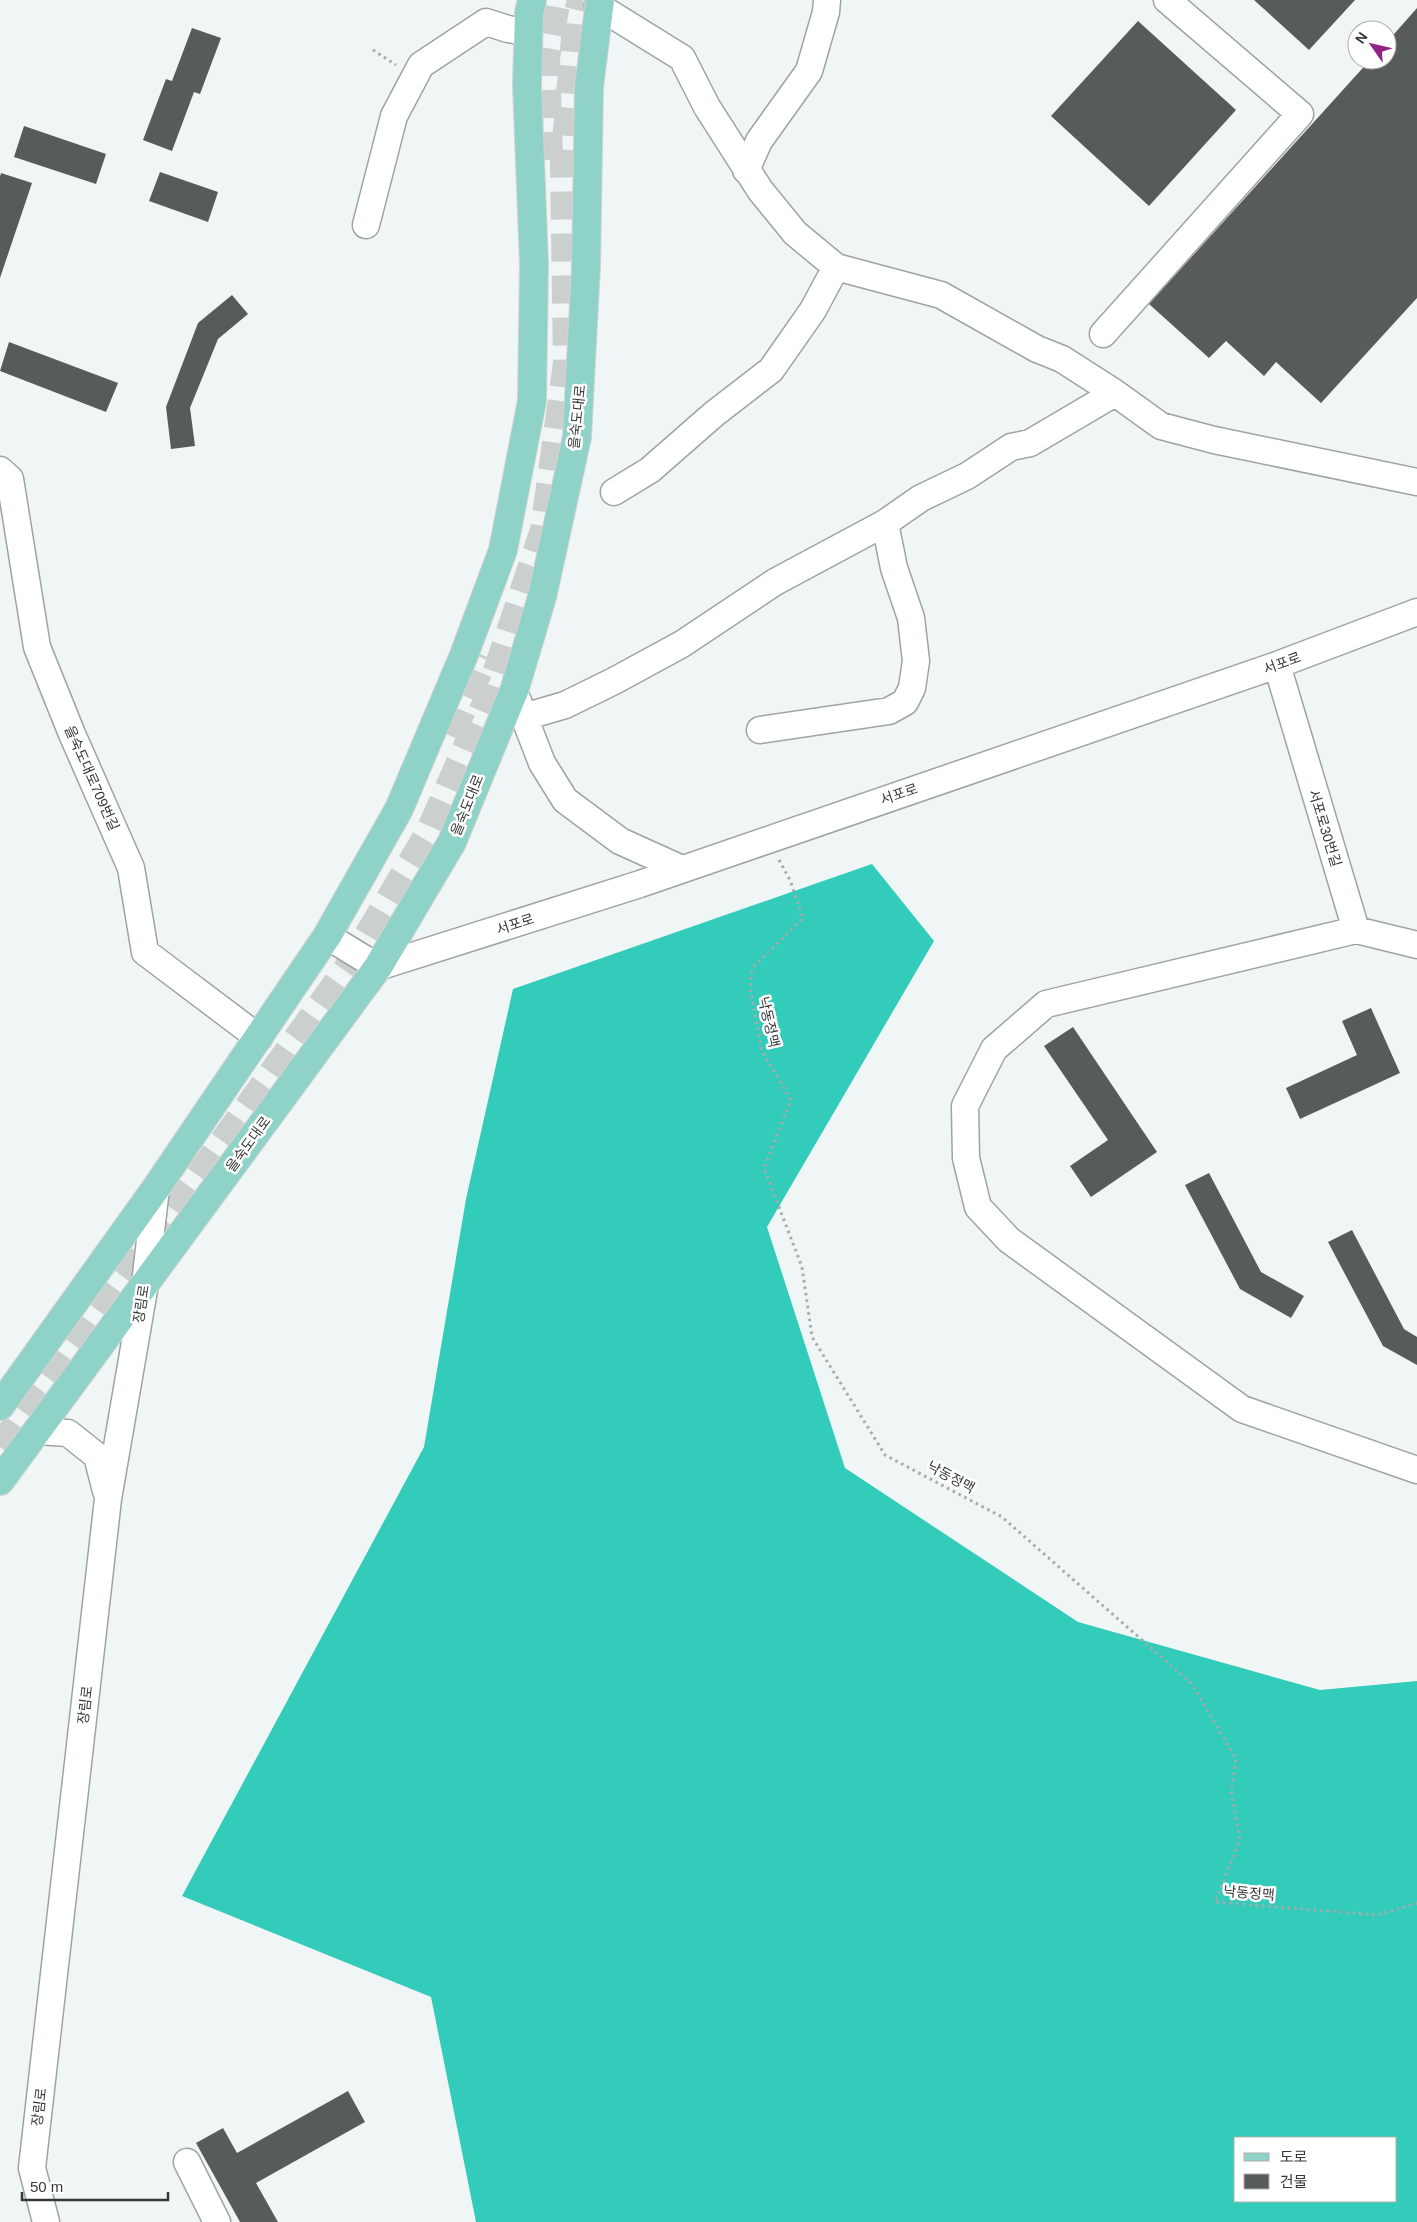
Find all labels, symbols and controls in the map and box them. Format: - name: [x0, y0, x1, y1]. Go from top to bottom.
- north arrow: [1347, 20, 1397, 70]
- text: N: [1352, 29, 1371, 46]
- street label: 을숙도대로: [566, 384, 588, 450]
- street label: 서포로: [1261, 649, 1303, 677]
- street label: 을숙도대로709번길: [62, 723, 122, 833]
- street label: 을숙도대로: [448, 772, 487, 838]
- street label: 서포로: [878, 780, 920, 808]
- street label: 서포로30번길: [1306, 787, 1344, 869]
- street label: 서포로: [494, 910, 536, 938]
- street label: 낙동정맥: [755, 995, 783, 1049]
- street label: 을숙도대로: [223, 1113, 273, 1175]
- street label: 장림로: [130, 1284, 152, 1324]
- street label: 낙동정맥: [924, 1458, 978, 1496]
- street label: 장림로: [75, 1685, 95, 1725]
- street label: 낙동정맥: [1223, 1883, 1275, 1903]
- street label: 장림로: [29, 2087, 49, 2127]
- legend: [1234, 2137, 1397, 2202]
- text: 도로: [1280, 2148, 1308, 2165]
- scale bar: [22, 2170, 169, 2202]
- text: 건물: [1280, 2173, 1308, 2190]
- text: 50 m: [30, 2178, 63, 2195]

